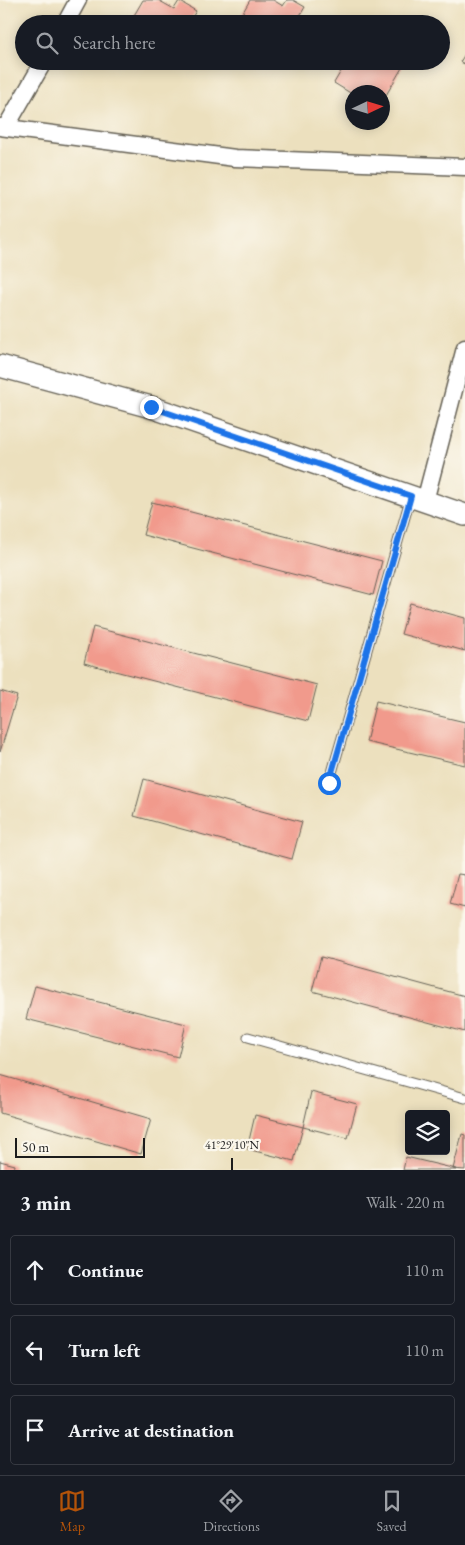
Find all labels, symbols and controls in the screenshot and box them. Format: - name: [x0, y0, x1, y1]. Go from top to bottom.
- search box: [15, 15, 450, 70]
- icon: search: [33, 29, 61, 57]
- text: Search here: [73, 30, 155, 55]
- north arrow: [345, 85, 390, 130]
- route end: [140, 396, 163, 419]
- route start: [318, 772, 341, 795]
- map controls: [405, 1110, 450, 1155]
- button: layers: [405, 1110, 450, 1155]
- scale bar: [15, 1135, 145, 1158]
- text: 41°29'10"N: [205, 1137, 259, 1153]
- text: 50 m: [22, 1138, 49, 1156]
- text: 3 min: [20, 1189, 71, 1216]
- text: Walk · 220 m: [366, 1192, 445, 1213]
- icon: ahead: [21, 1256, 49, 1284]
- text: Continue: [68, 1258, 143, 1283]
- text: 110 m: [405, 1260, 444, 1281]
- icon: left: [21, 1336, 49, 1364]
- text: Turn left: [68, 1338, 140, 1363]
- text: 110 m: [405, 1340, 444, 1361]
- icon: arrive: [21, 1416, 49, 1444]
- text: Arrive at destination: [68, 1418, 234, 1443]
- tab: Map: [58, 1487, 86, 1535]
- tab: Directions: [203, 1487, 260, 1535]
- tab: Saved: [377, 1487, 407, 1535]

